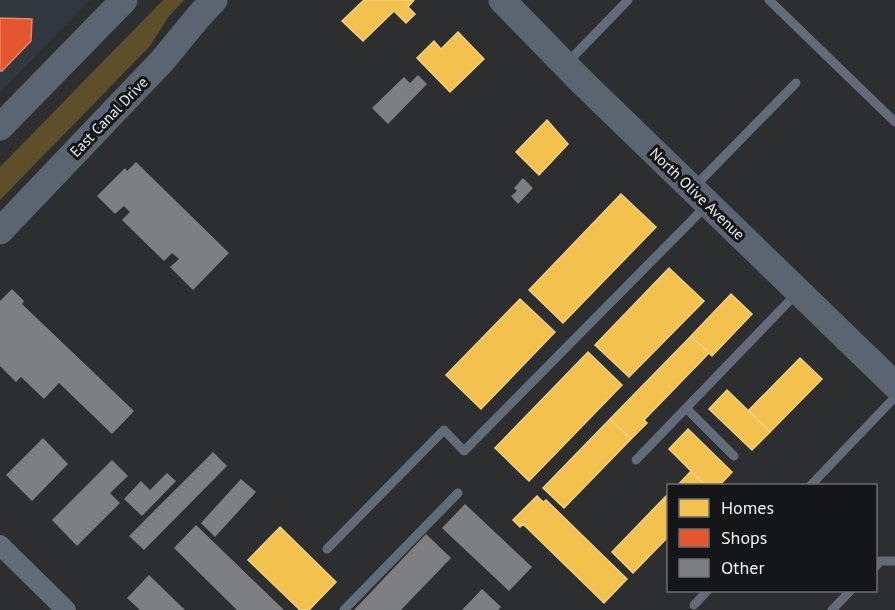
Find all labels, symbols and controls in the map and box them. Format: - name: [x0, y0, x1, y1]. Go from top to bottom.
- street label: East Canal Drive: [66, 73, 152, 161]
- street label: North Olive Avenue: [646, 143, 749, 244]
- legend: [667, 484, 877, 592]
- text: Homes: [721, 496, 774, 519]
- text: Shops: [721, 526, 767, 549]
- text: Other: [721, 556, 765, 579]

